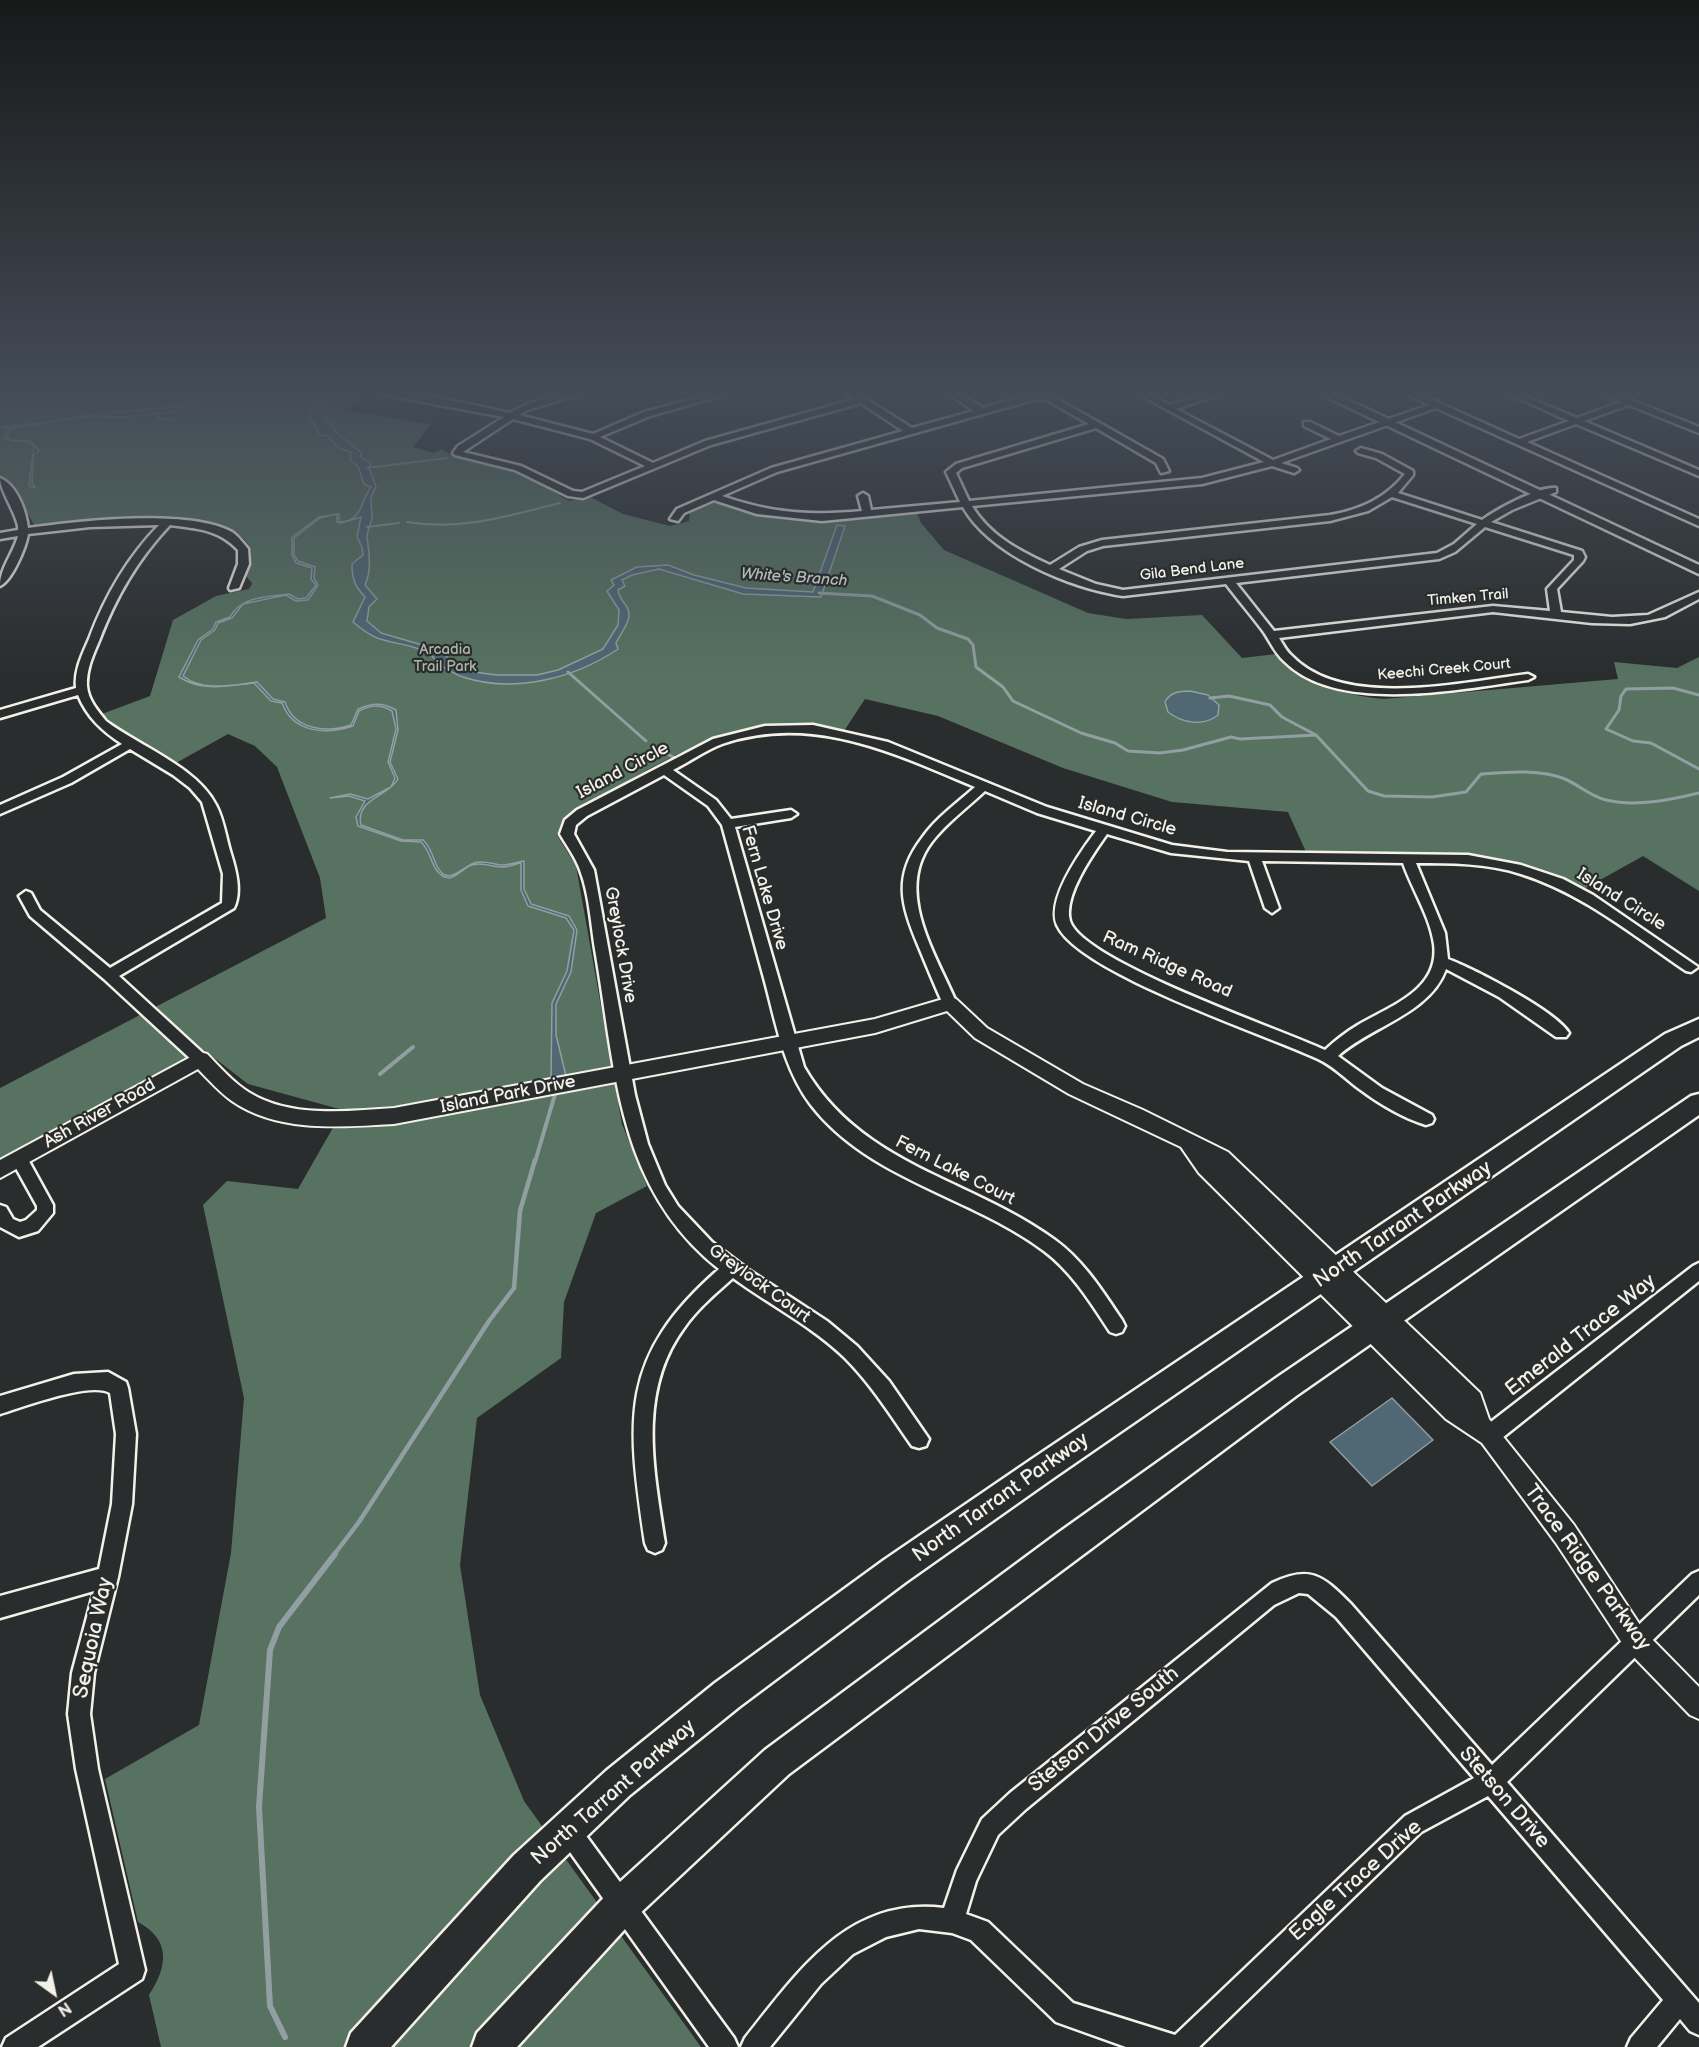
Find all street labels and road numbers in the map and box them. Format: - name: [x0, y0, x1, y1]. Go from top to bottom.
- street label: Gila Bend Lane: [1139, 555, 1245, 585]
- street label: Timken Trail: [1427, 585, 1509, 611]
- street label: Keechi Creek Court: [1377, 655, 1511, 685]
- street label: Island Circle: [573, 738, 673, 804]
- street label: Island Circle: [1075, 793, 1179, 841]
- street label: Fern Lake Drive: [736, 823, 792, 953]
- street label: Island Circle: [1572, 864, 1670, 936]
- street label: Greylock Drive: [599, 885, 641, 1005]
- street label: Ram Ridge Road: [1099, 927, 1235, 1003]
- street label: Island Park Drive: [439, 1071, 577, 1119]
- street label: Ash River Road: [40, 1074, 160, 1154]
- street label: Fern Lake Court: [892, 1132, 1018, 1210]
- street label: North Tarrant Parkway: [1309, 1156, 1497, 1294]
- street label: Greylock Court: [704, 1240, 814, 1328]
- street label: Emerald Trace Way: [1501, 1269, 1661, 1403]
- street label: North Tarrant Parkway: [908, 1428, 1094, 1568]
- street label: Trace Ridge Parkway: [1518, 1480, 1656, 1656]
- street label: Sequoia Way: [69, 1575, 119, 1701]
- street label: Stetson Drive South: [1024, 1662, 1184, 1798]
- street label: North Tarrant Parkway: [527, 1715, 701, 1871]
- street label: Stetson Drive: [1453, 1742, 1555, 1854]
- street label: Eagle Trace Drive: [1284, 1815, 1428, 1947]

